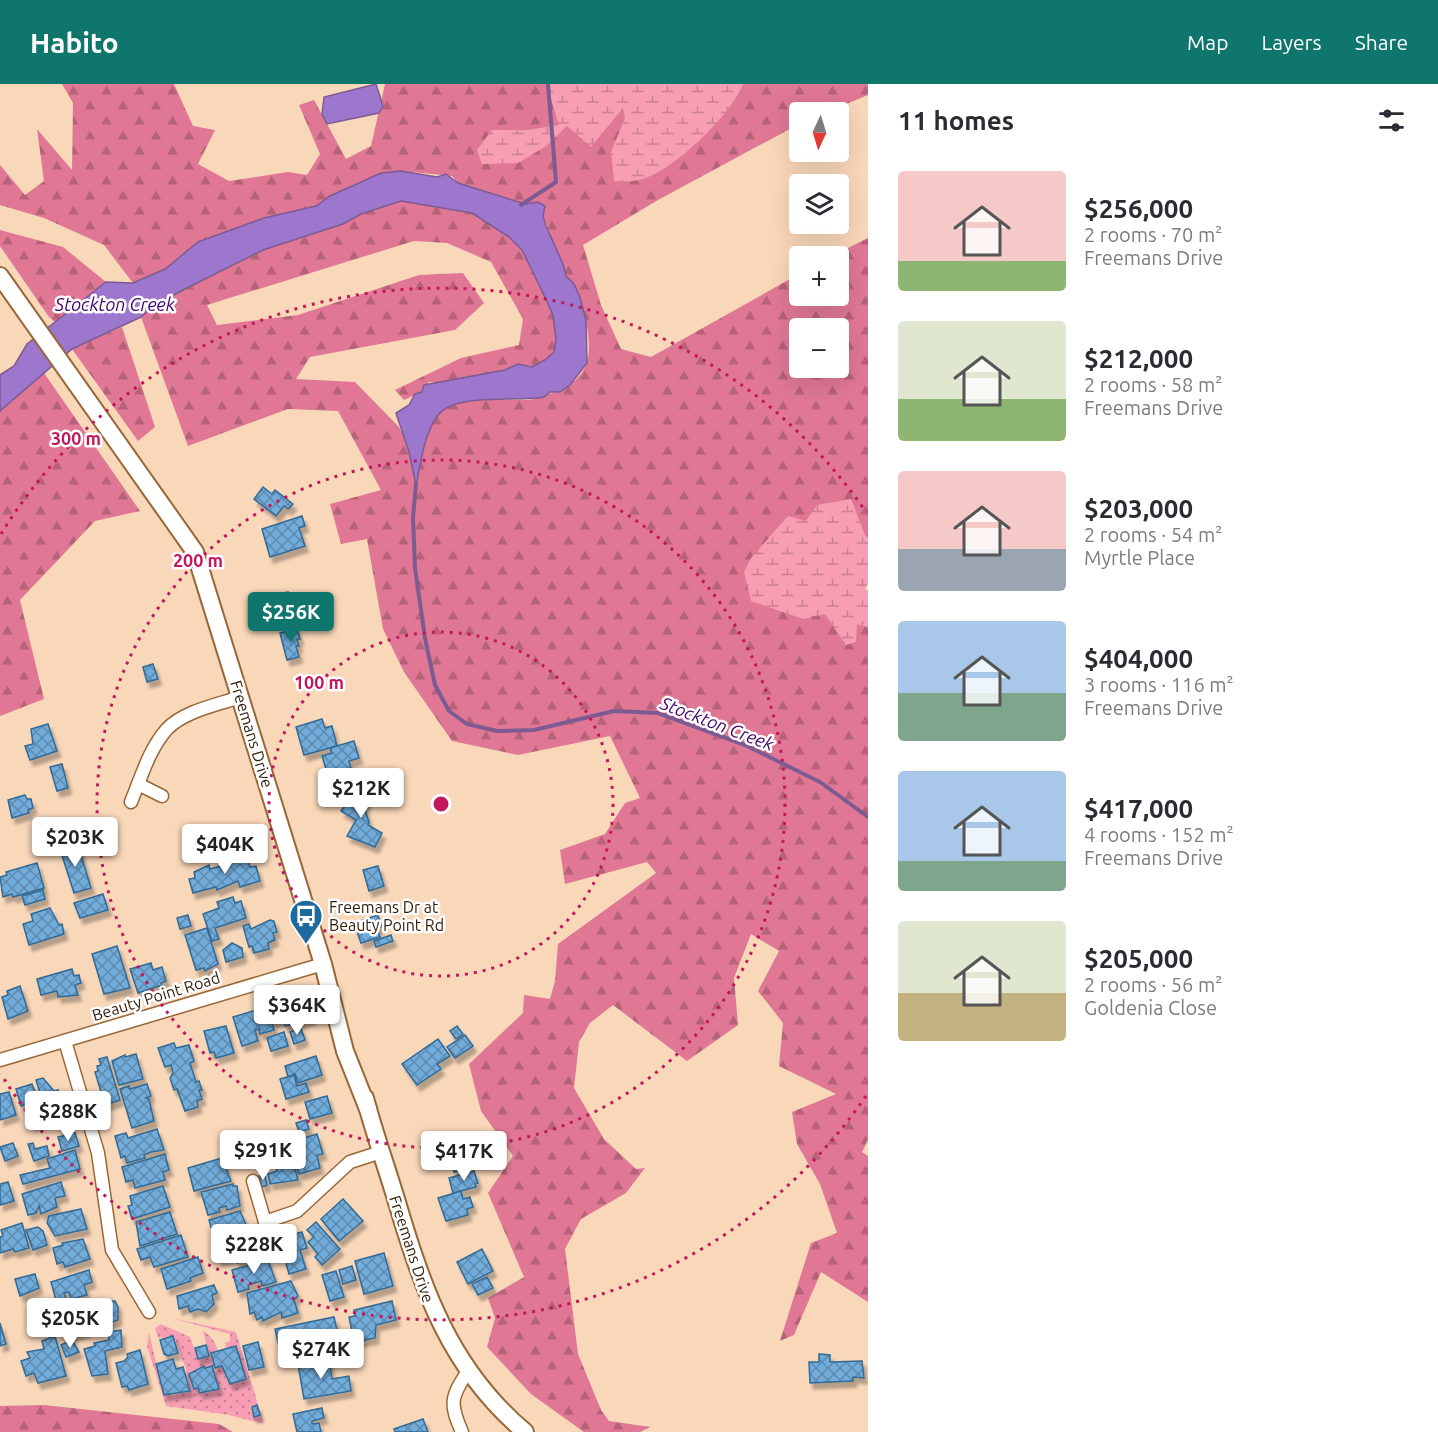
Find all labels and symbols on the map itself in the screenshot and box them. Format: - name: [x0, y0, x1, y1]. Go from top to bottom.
- north arrow: [789, 102, 849, 162]
- water label: Stockton Creek: [54, 294, 176, 314]
- text: 300 m: [51, 428, 101, 448]
- text: 200 m: [173, 550, 223, 570]
- pin: $256K: [249, 592, 333, 643]
- text: 100 m: [294, 672, 344, 692]
- street label: Freemans Drive: [227, 678, 277, 790]
- water label: Stockton Creek: [657, 692, 778, 754]
- pin: $212K: [319, 768, 403, 819]
- centre of rings: [431, 794, 451, 814]
- pin: $203K: [33, 817, 117, 868]
- pin: $404K: [183, 824, 267, 875]
- bus stop icon: Freemans Dr at Beauty Point Rd: [288, 898, 324, 945]
- place label: Freemans Dr at Beauty Point Rd: [329, 898, 444, 934]
- street label: Beauty Point Road: [90, 968, 222, 1024]
- pin: $364K: [255, 985, 339, 1036]
- pin: $288K: [26, 1091, 110, 1142]
- pin: $291K: [221, 1130, 305, 1181]
- pin: $417K: [422, 1131, 506, 1182]
- street label: Freemans Drive: [386, 1193, 438, 1305]
- pin: $228K: [212, 1224, 296, 1275]
- pin: $205K: [28, 1298, 112, 1349]
- pin: $274K: [279, 1329, 363, 1380]

